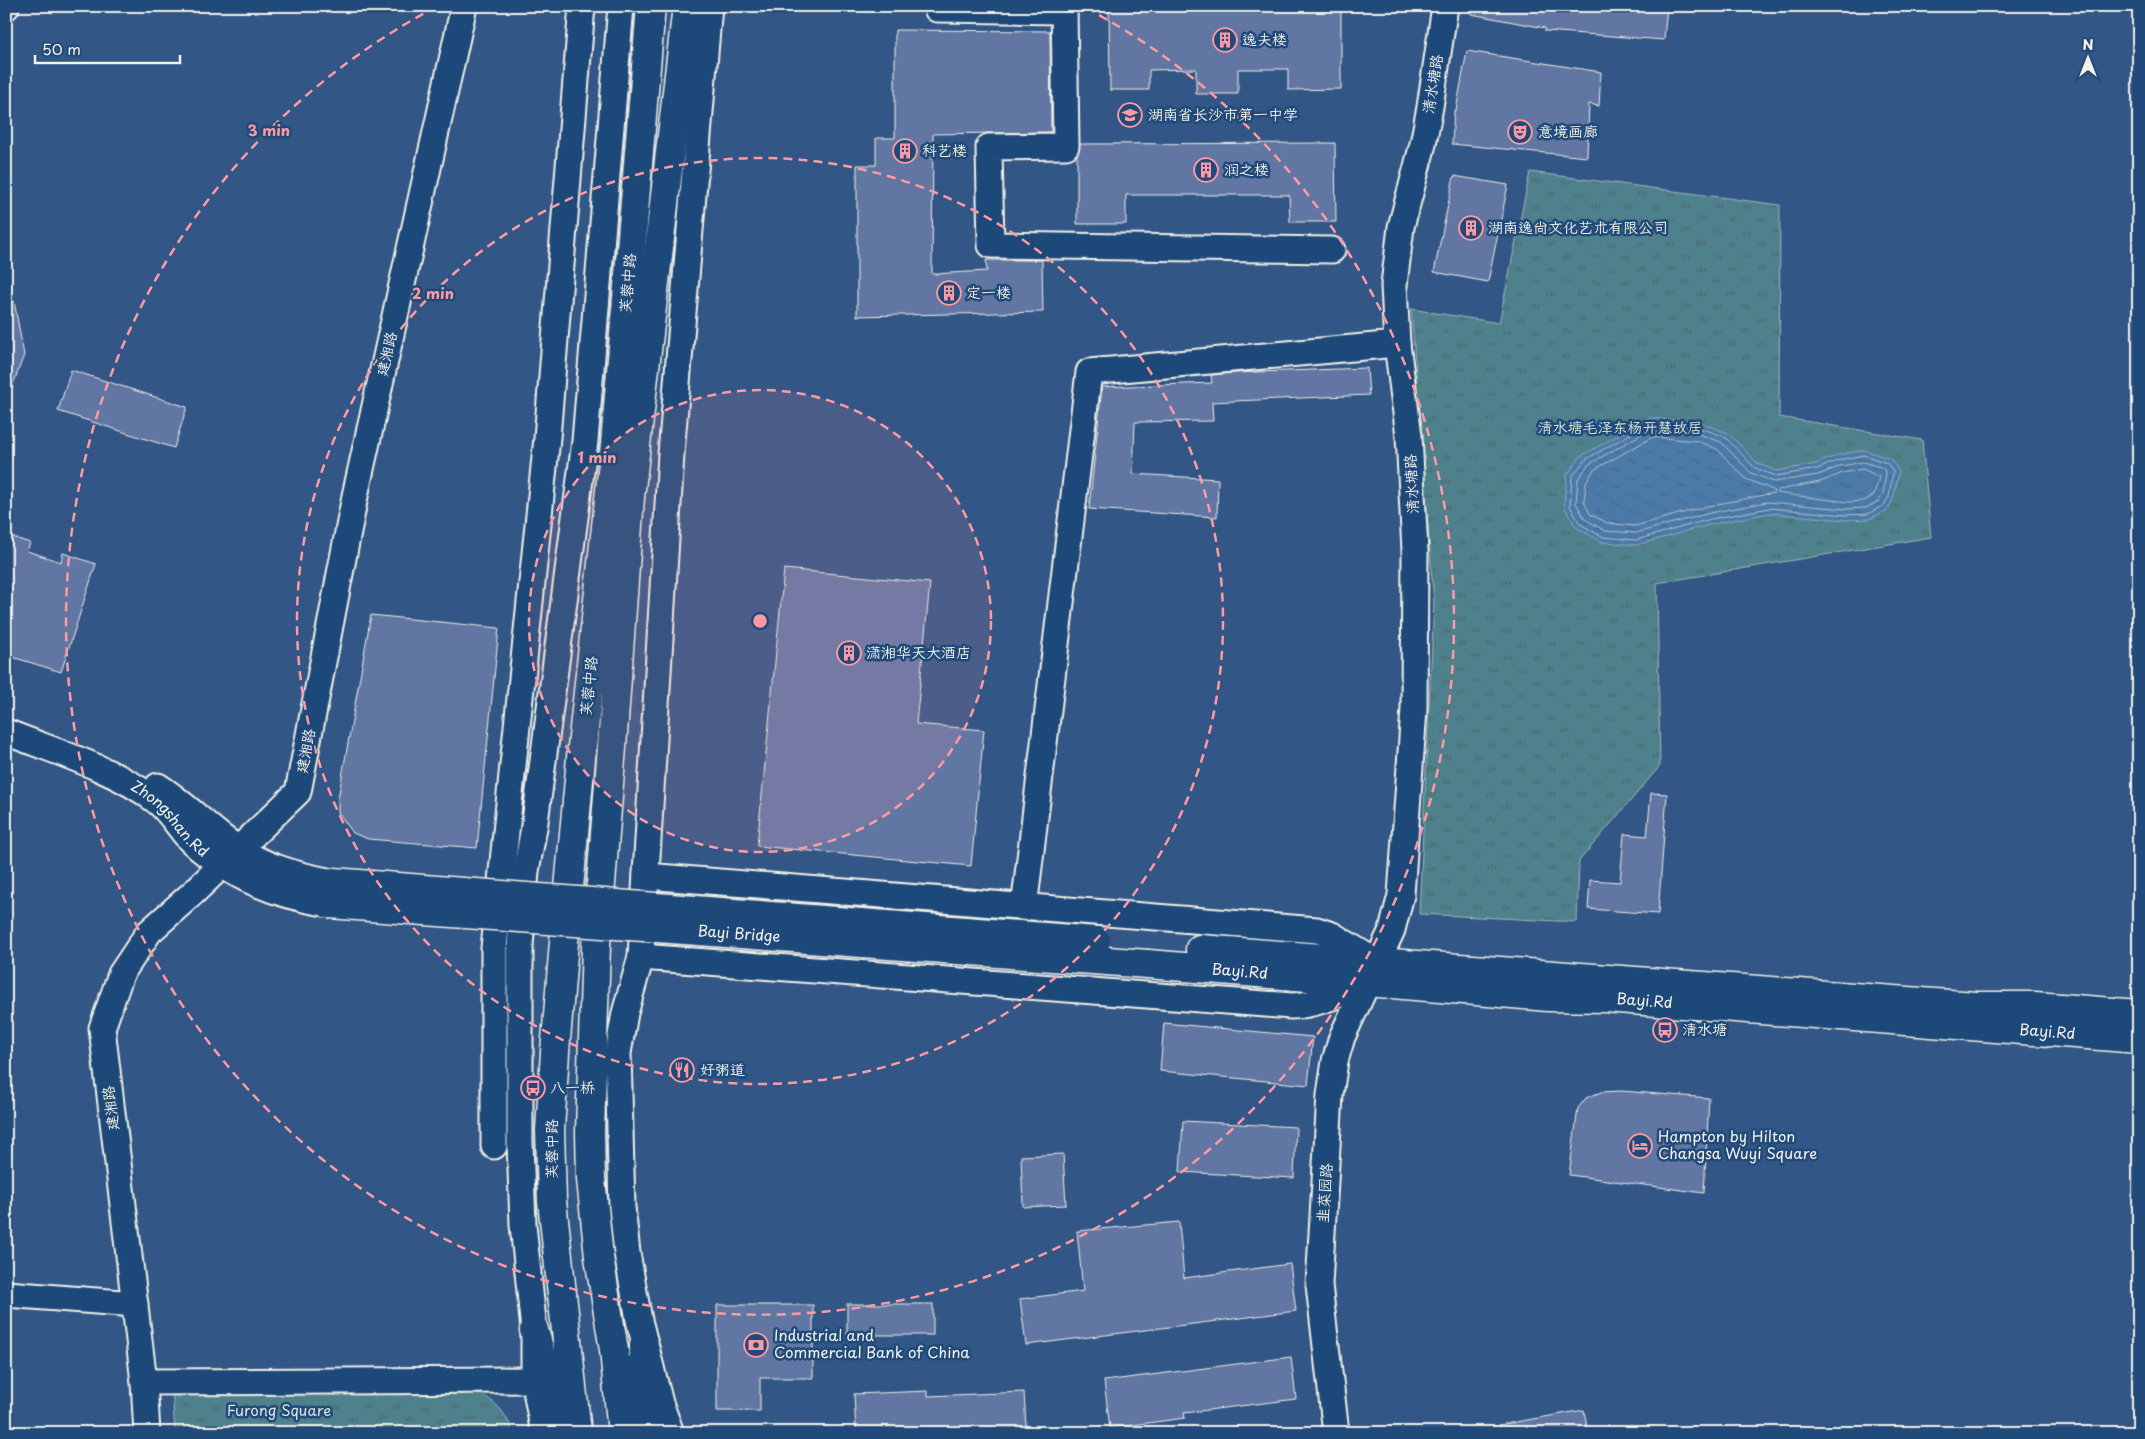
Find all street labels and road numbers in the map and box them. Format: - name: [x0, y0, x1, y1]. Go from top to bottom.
- street label: 清水塘路: [1415, 52, 1448, 115]
- street label: 芙蓉中路: [612, 252, 641, 314]
- street label: 建湘路: [369, 329, 402, 378]
- street label: 清水塘路: [1397, 454, 1424, 515]
- street label: 芙蓉中路: [573, 655, 602, 717]
- street label: 建湘路: [289, 726, 320, 775]
- street label: Zhongshan.Rd: [127, 774, 214, 862]
- street label: Bayi Bridge: [697, 918, 781, 947]
- street label: Bayi.Rd: [1211, 956, 1269, 984]
- street label: Bayi.Rd: [1616, 986, 1674, 1013]
- street label: Bayi.Rd: [2018, 1017, 2076, 1044]
- street label: 建湘路: [95, 1084, 124, 1132]
- street label: 芙蓉中路: [539, 1119, 562, 1179]
- street label: 韭菜园路: [1310, 1162, 1337, 1224]

